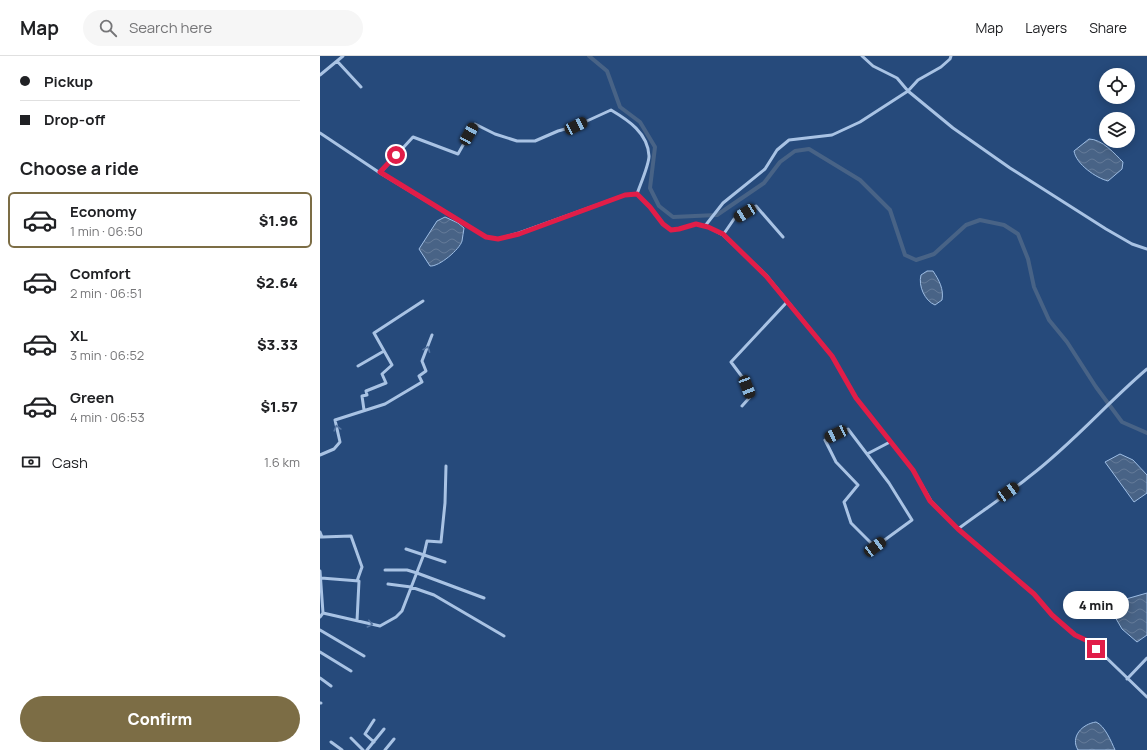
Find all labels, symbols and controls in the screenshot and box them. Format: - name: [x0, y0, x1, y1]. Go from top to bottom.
- search box: [83, 10, 363, 46]
- text: Map: [20, 15, 59, 41]
- icon: search: [97, 17, 119, 39]
- text: Search here: [129, 17, 212, 38]
- text: Map: [975, 18, 1003, 37]
- text: Layers: [1025, 18, 1067, 37]
- text: Share: [1089, 18, 1127, 37]
- map controls: [1099, 68, 1135, 148]
- button: locate: [1099, 68, 1135, 104]
- text: Pickup: [44, 71, 93, 92]
- text: Drop-off: [44, 109, 105, 130]
- button: layers: [1099, 112, 1135, 148]
- car: [563, 115, 589, 137]
- car: [458, 121, 480, 147]
- route start: [387, 146, 405, 164]
- text: Choose a ride: [20, 156, 139, 180]
- text: Economy: [70, 201, 137, 222]
- icon: car: [22, 202, 58, 238]
- car: [732, 202, 758, 224]
- text: $1.96: [259, 210, 298, 231]
- text: 1 min · 06:50: [70, 222, 143, 240]
- text: Comfort: [70, 263, 131, 284]
- icon: car: [22, 264, 58, 300]
- text: $2.64: [256, 272, 298, 293]
- text: 2 min · 06:51: [70, 284, 142, 302]
- text: XL: [70, 325, 88, 346]
- icon: car: [22, 326, 58, 362]
- text: $3.33: [257, 334, 298, 355]
- one-way arrow: [422, 345, 430, 352]
- text: 3 min · 06:52: [70, 346, 144, 364]
- car: [737, 374, 757, 400]
- text: Green: [70, 387, 114, 408]
- icon: car: [22, 388, 58, 424]
- text: $1.57: [260, 396, 298, 417]
- text: 4 min · 06:53: [70, 408, 145, 426]
- car: [823, 423, 849, 445]
- one-way arrow: [333, 425, 341, 431]
- icon: cash: [20, 451, 42, 473]
- text: Cash: [52, 452, 88, 473]
- text: 1.6 km: [264, 453, 300, 471]
- car: [995, 480, 1021, 504]
- car: [862, 535, 888, 559]
- callout: 4 min: [1063, 591, 1129, 619]
- text: 4 min: [1079, 596, 1113, 614]
- one-way arrow: [367, 619, 373, 627]
- route end: [1087, 640, 1105, 658]
- button: Confirm: [20, 696, 300, 742]

